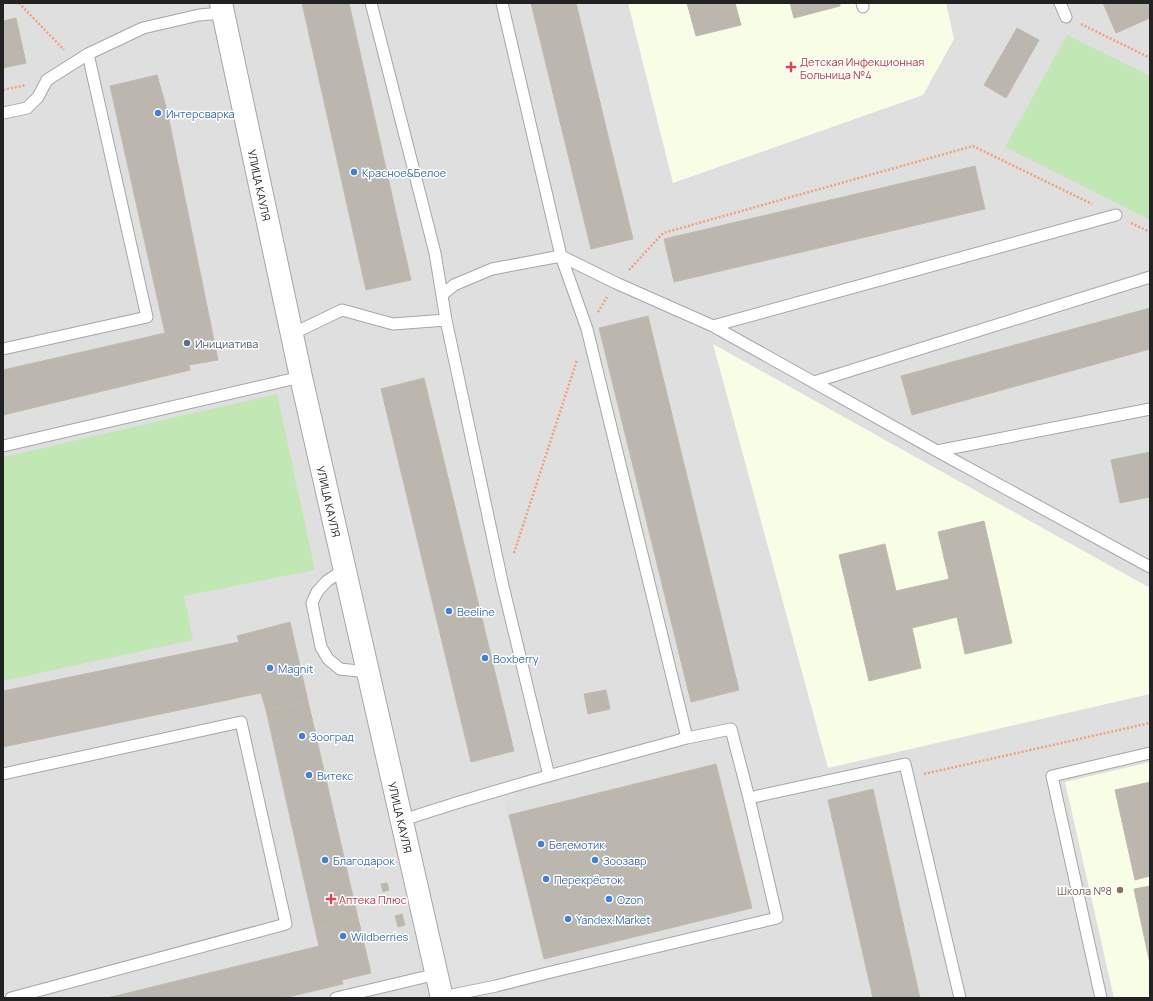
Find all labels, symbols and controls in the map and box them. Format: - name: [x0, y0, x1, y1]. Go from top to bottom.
- place label: Детская Инфекционная Больница №4: [800, 54, 924, 82]
- marker: Детская Инфекционная Больница №4: [785, 61, 797, 73]
- place label: Интерсварка: [166, 106, 235, 121]
- marker: Интерсварка: [153, 108, 163, 118]
- street label: УЛИЦА КАУЛЯ: [245, 148, 275, 222]
- place label: Красное&Белое: [362, 165, 447, 180]
- marker: Красное&Белое: [349, 167, 359, 177]
- place label: Инициатива: [195, 336, 258, 351]
- marker: Инициатива: [182, 338, 192, 348]
- street label: УЛИЦА КАУЛЯ: [314, 464, 345, 539]
- place label: Beeline: [457, 604, 495, 619]
- marker: Beeline: [444, 606, 454, 616]
- place label: Boxberry: [493, 651, 539, 666]
- marker: Boxberry: [480, 653, 490, 663]
- place label: Magnit: [278, 661, 313, 676]
- marker: Magnit: [265, 663, 275, 673]
- place label: Зооград: [310, 729, 354, 744]
- marker: Зооград: [297, 731, 307, 741]
- place label: Витекс: [317, 768, 353, 783]
- marker: Витекс: [304, 770, 314, 780]
- street label: УЛИЦА КАУЛЯ: [386, 780, 416, 854]
- place label: Бегемотик: [549, 837, 605, 852]
- marker: Бегемотик: [536, 839, 546, 849]
- place label: Благодарок: [333, 853, 395, 868]
- place label: Зоозавр: [603, 853, 647, 868]
- marker: Благодарок: [320, 855, 330, 865]
- marker: Зоозавр: [590, 855, 600, 865]
- place label: Перекрёсток: [554, 872, 623, 887]
- marker: Перекрёсток: [541, 874, 551, 884]
- place label: Школа №8: [1057, 883, 1112, 898]
- marker: Школа №8: [1115, 885, 1125, 895]
- place label: Аптека Плюс: [339, 892, 407, 907]
- place label: Ozon: [617, 892, 643, 907]
- marker: Аптека Плюс: [326, 894, 336, 904]
- marker: Ozon: [604, 894, 614, 904]
- place label: Yandex.Market: [576, 912, 651, 927]
- marker: Yandex.Market: [563, 914, 573, 924]
- place label: Wildberries: [351, 929, 409, 944]
- marker: Wildberries: [338, 931, 348, 941]

